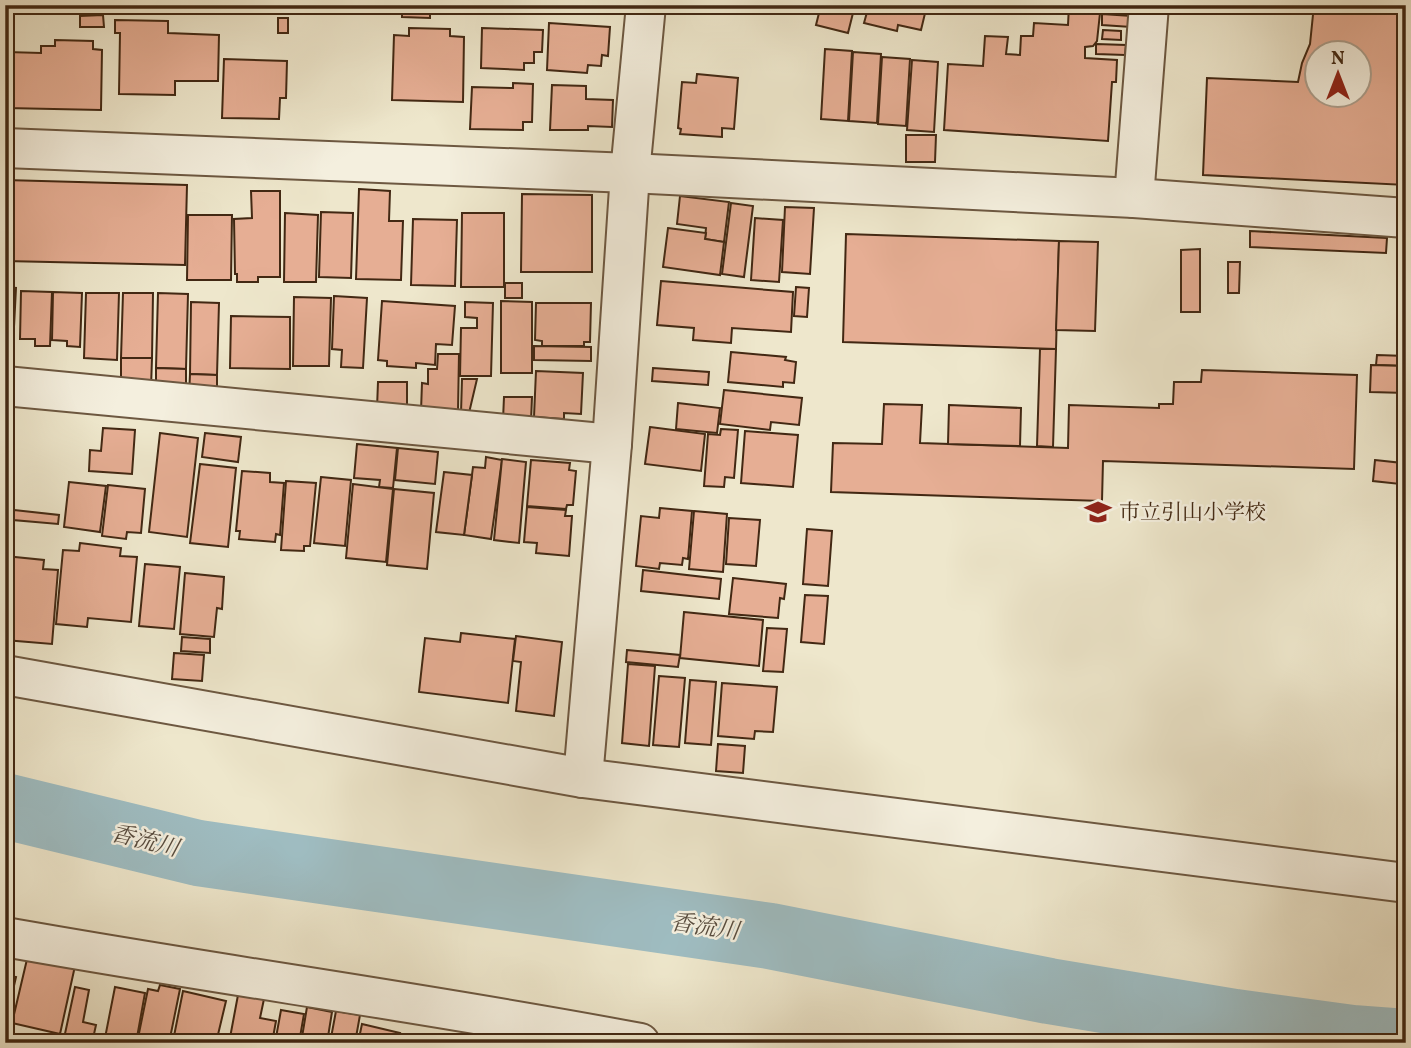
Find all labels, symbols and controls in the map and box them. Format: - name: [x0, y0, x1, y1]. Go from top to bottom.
- north arrow: [1302, 38, 1372, 108]
- text: N: [1331, 46, 1345, 72]
- school or university icon: 市立引山小学校: [1083, 497, 1113, 527]
- place label: 市立引山小学校: [1119, 499, 1266, 528]
- water label: 香流川: [107, 818, 185, 867]
- water label: 香流川: [668, 907, 744, 949]

